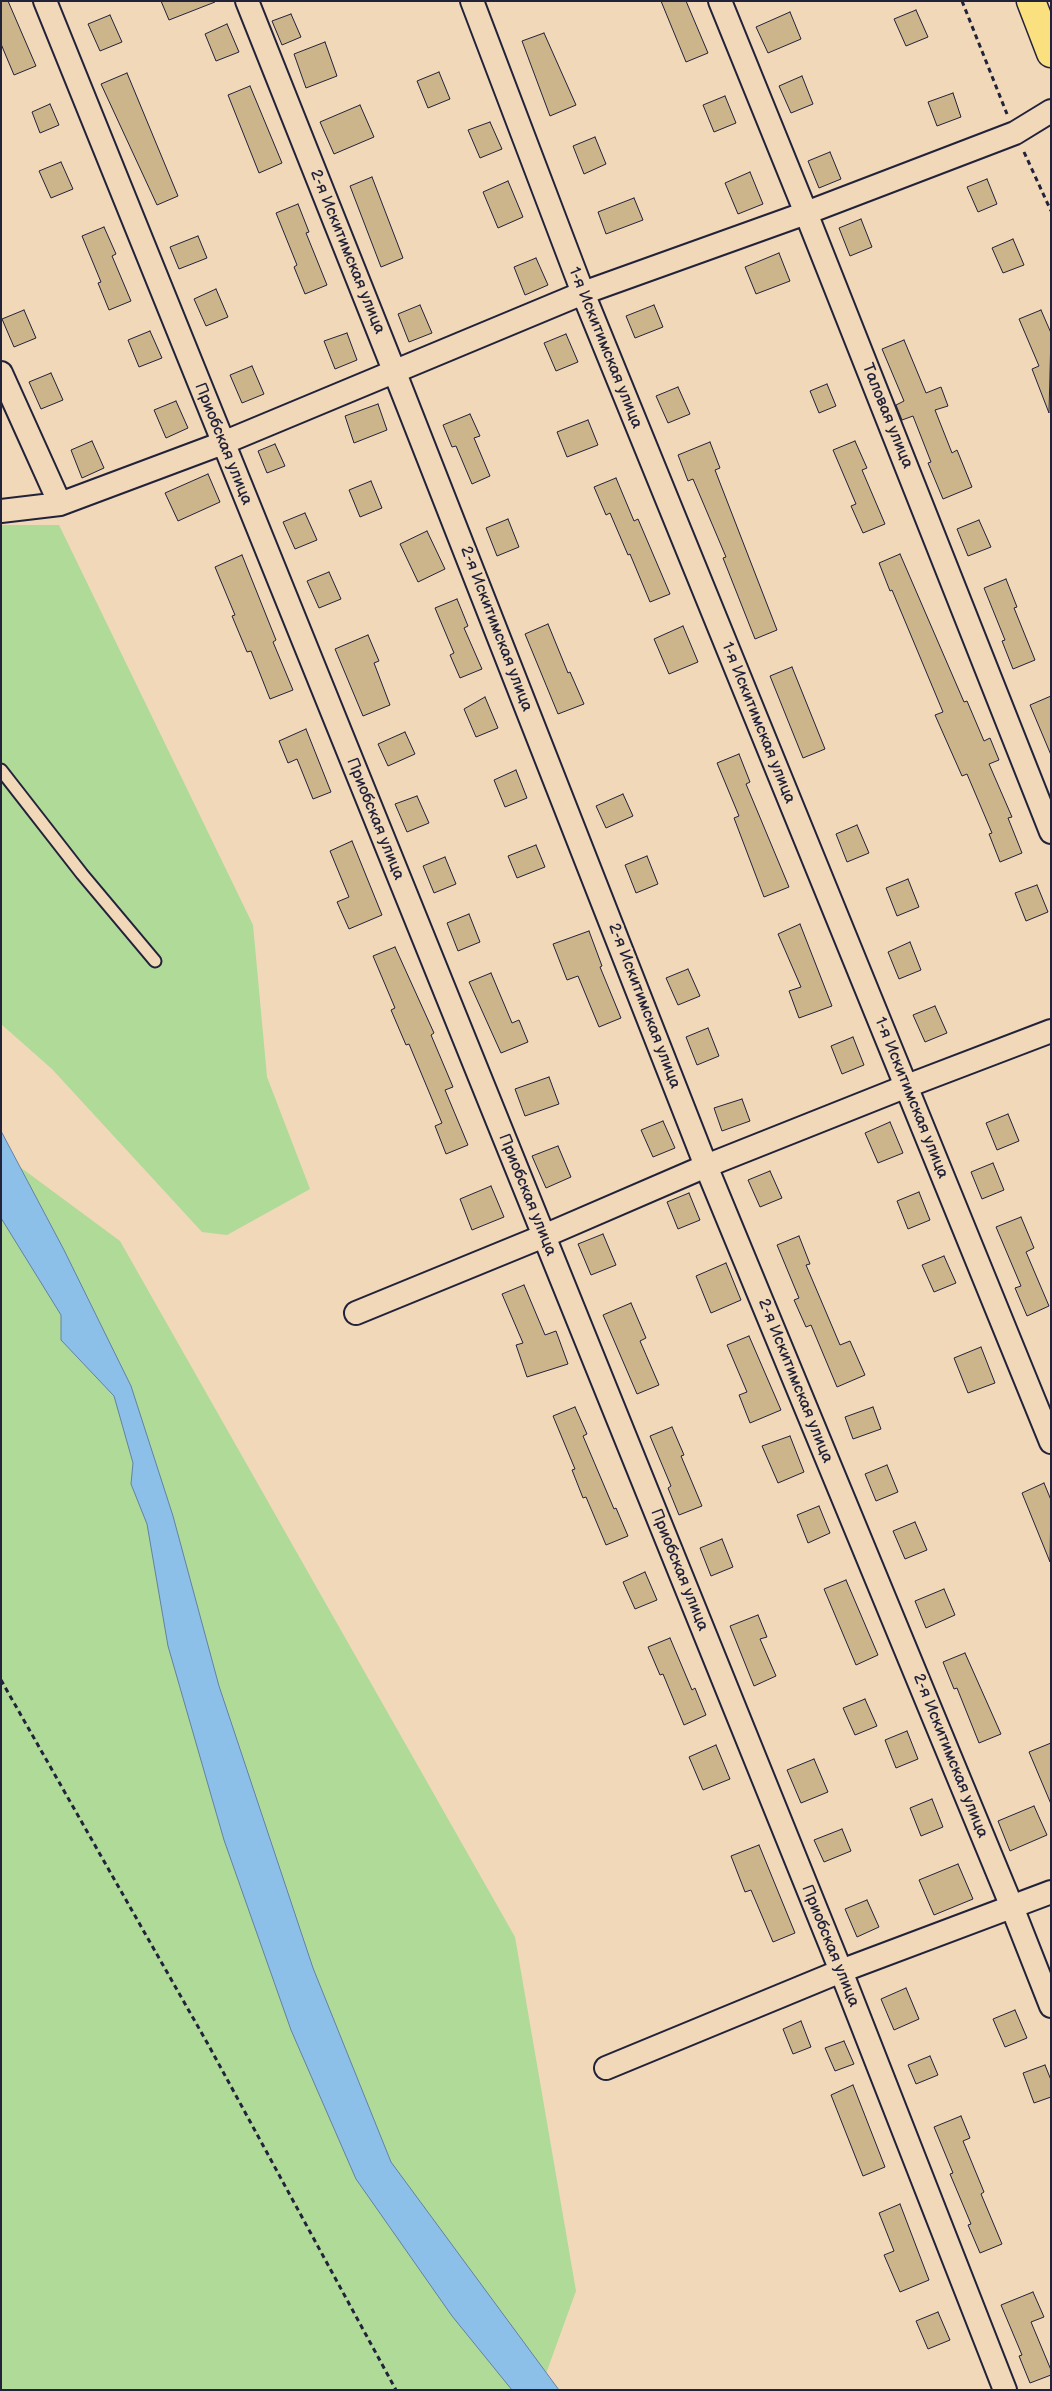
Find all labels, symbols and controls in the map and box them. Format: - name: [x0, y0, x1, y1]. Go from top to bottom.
- street label: 2-я Искитимская улица: [305, 167, 389, 337]
- street label: 1-я Искитимская улица: [564, 265, 646, 431]
- street label: Таловая улица: [857, 361, 917, 471]
- street label: Приобская улица: [190, 380, 256, 508]
- street label: 2-я Искитимская улица: [456, 544, 536, 714]
- street label: 1-я Искитимская улица: [717, 640, 799, 806]
- street label: Приобская улица: [342, 755, 408, 883]
- street label: 2-я Искитимская улица: [604, 921, 684, 1091]
- street label: 1-я Искитимская улица: [870, 1015, 952, 1181]
- street label: Приобская улица: [494, 1131, 560, 1259]
- street label: 2-я Искитимская улица: [753, 1296, 837, 1466]
- street label: Приобская улица: [646, 1506, 712, 1634]
- street label: 2-я Искитимская улица: [908, 1671, 992, 1841]
- street label: Приобская улица: [797, 1882, 863, 2010]

